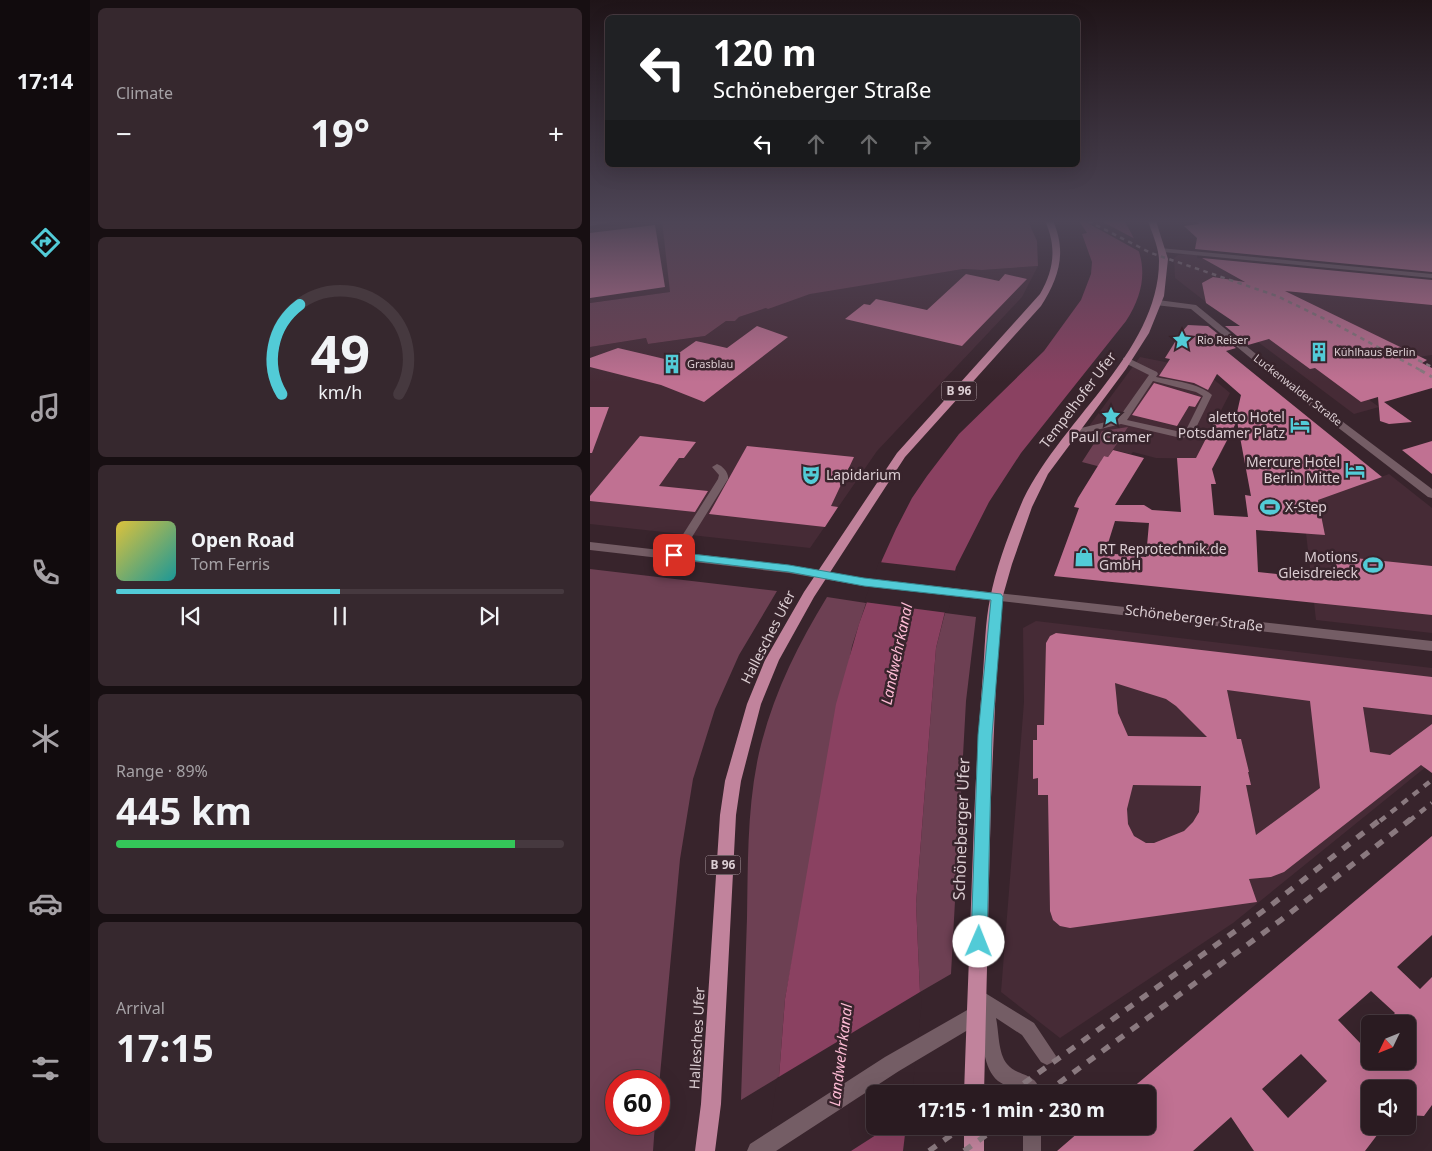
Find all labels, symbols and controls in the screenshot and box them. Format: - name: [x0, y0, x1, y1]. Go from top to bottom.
- text: 120 m: [713, 29, 816, 76]
- icon: left: [630, 35, 695, 100]
- text: 17:14: [17, 65, 73, 95]
- text: Schöneberger Straße: [713, 74, 931, 104]
- text: Climate: [116, 82, 173, 104]
- text: 19°: [310, 106, 370, 158]
- text: −: [116, 114, 132, 152]
- text: +: [548, 114, 564, 152]
- icon: left: [749, 130, 777, 158]
- icon: ahead: [802, 130, 830, 158]
- icon: ahead: [855, 130, 883, 158]
- icon: right: [908, 130, 936, 158]
- icon: directions: [28, 225, 63, 260]
- text: 49: [310, 317, 370, 388]
- place icon: Rio Reiser: [1171, 329, 1193, 351]
- place label: Rio Reiser: [1197, 332, 1249, 347]
- building icon: Kühlhaus Berlin: [1308, 341, 1330, 363]
- place label: Kühlhaus Berlin: [1334, 344, 1416, 359]
- street label: Tempelhofer Ufer: [1035, 348, 1120, 452]
- street label: Luckenwalder Straße: [1251, 350, 1346, 429]
- building icon: Grasblau: [661, 353, 683, 375]
- place label: Grasblau: [687, 356, 733, 371]
- text: km/h: [318, 380, 362, 404]
- road number: B 96: [942, 382, 976, 401]
- icon: music: [28, 390, 63, 425]
- place icon: Paul Cramer: [1100, 405, 1122, 427]
- place label: aletto Hotel Potsdamer Platz: [1178, 407, 1285, 442]
- hotel icon: aletto Hotel Potsdamer Platz: [1289, 414, 1311, 436]
- place label: Paul Cramer: [1070, 427, 1152, 446]
- place label: Mercure Hotel Berlin Mitte: [1246, 452, 1340, 487]
- hotel icon: Mercure Hotel Berlin Mitte: [1344, 459, 1366, 481]
- theatre icon: Lapidarium: [800, 464, 822, 486]
- place label: Lapidarium: [826, 465, 901, 484]
- sports icon: X-Step: [1259, 496, 1281, 518]
- place label: X-Step: [1285, 497, 1327, 516]
- text: Open Road: [191, 527, 294, 553]
- pin: [653, 534, 695, 576]
- place label: RT Reprotechnik.de GmbH: [1099, 539, 1227, 574]
- icon: arrive: [660, 541, 688, 569]
- shop icon: RT Reprotechnik.de GmbH: [1073, 546, 1095, 568]
- place label: Motions Gleisdreieck: [1278, 547, 1359, 582]
- text: Tom Ferris: [191, 553, 270, 575]
- sports icon: Motions Gleisdreieck: [1362, 554, 1384, 576]
- icon: phone: [28, 555, 63, 590]
- street label: Hallesches Ufer: [736, 587, 799, 687]
- water label: Landwehrkanal: [876, 600, 917, 706]
- street label: Schöneberger Straße: [1124, 600, 1264, 635]
- icon: previous: [177, 602, 205, 630]
- icon: pause: [326, 602, 354, 630]
- icon: next: [475, 602, 503, 630]
- icon: climate: [28, 721, 63, 756]
- street label: Schöneberger Ufer: [948, 757, 974, 901]
- text: Range · 89%: [116, 760, 208, 782]
- text: 445 km: [116, 784, 252, 836]
- road number: B 96: [706, 856, 740, 874]
- icon: car: [28, 886, 63, 921]
- position arrow: [952, 915, 1004, 967]
- street label: Hallesches Ufer: [684, 986, 709, 1090]
- text: Arrival: [116, 997, 165, 1019]
- water label: Landwehrkanal: [824, 1001, 856, 1107]
- north arrow: [1361, 1015, 1416, 1070]
- map controls: [1361, 1015, 1416, 1135]
- text: 17:15: [116, 1021, 214, 1073]
- icon: filters: [28, 1051, 63, 1086]
- speed limit sign: 60: [605, 1070, 670, 1135]
- button: sound: [1361, 1080, 1416, 1135]
- text: 17:15 · 1 min · 230 m: [917, 1097, 1105, 1123]

